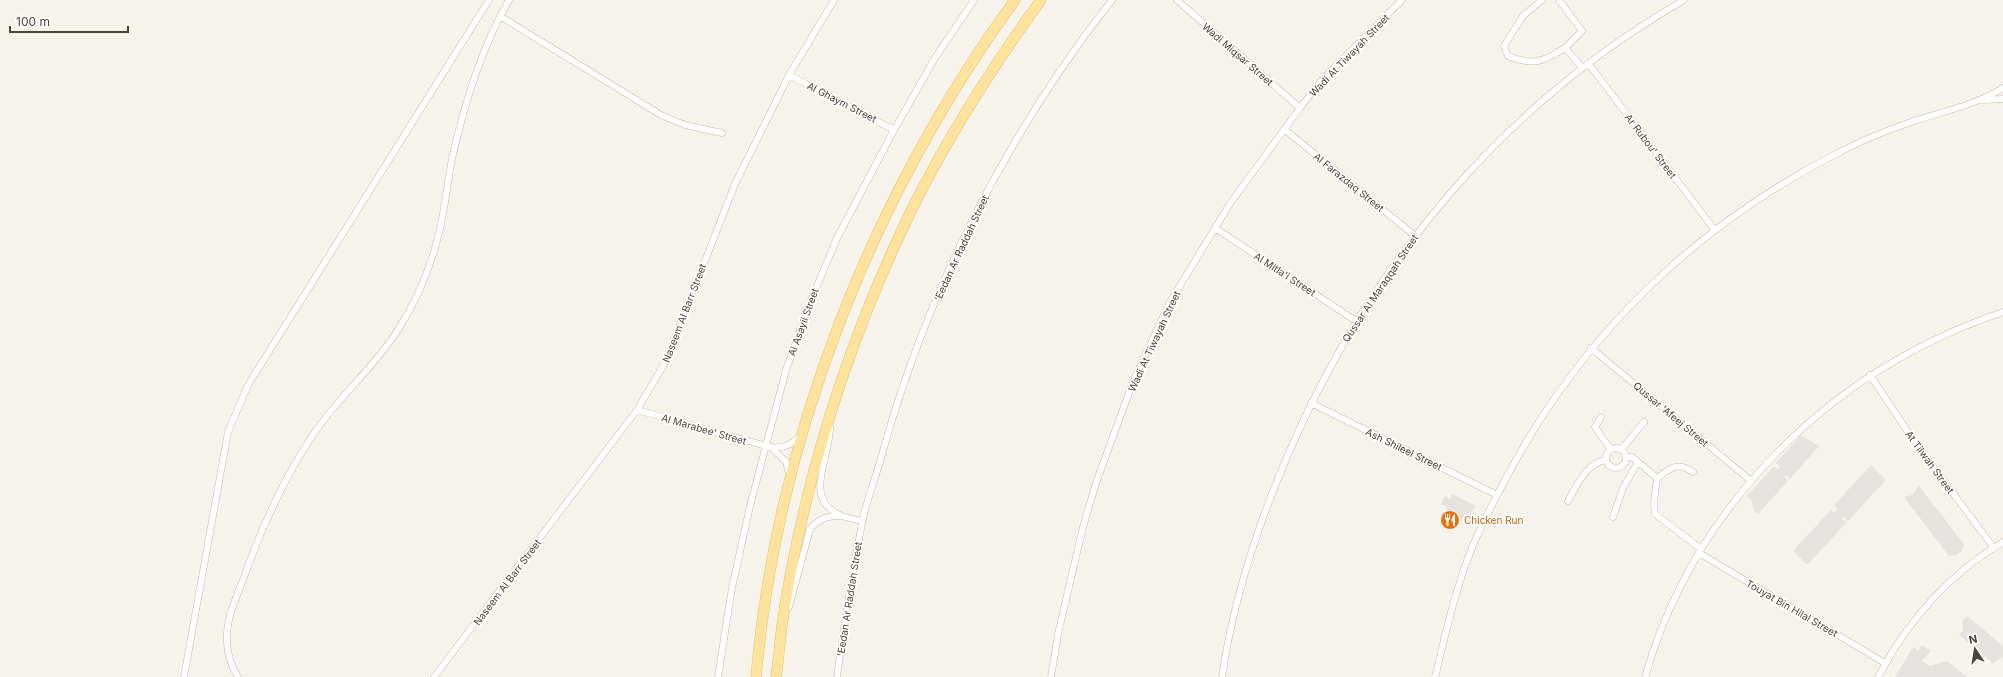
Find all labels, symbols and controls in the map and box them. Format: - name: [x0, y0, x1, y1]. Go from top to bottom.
- scale bar: [10, 8, 128, 34]
- street label: Wadi At Tiwayah Street: [1307, 11, 1392, 99]
- text: 100 m: [16, 14, 50, 29]
- street label: Wadi Miqsar Street: [1200, 20, 1276, 88]
- street label: Al Ghaym Street: [805, 79, 879, 125]
- street label: Ar Rubou' Street: [1623, 111, 1680, 181]
- street label: Al Farazdaq Street: [1311, 150, 1387, 215]
- street label: 'Eedan Ar Raddah Street: [931, 192, 991, 303]
- street label: Qussar Al Maraqqah Street: [1339, 231, 1421, 344]
- street label: Al Mitla'i Street: [1252, 250, 1319, 299]
- street label: Naseem Al Barr Street: [660, 261, 709, 364]
- street label: Al Asayil Street: [785, 286, 821, 358]
- street label: Wadi At Tiwayah Street: [1125, 288, 1183, 393]
- street label: Qussar 'Afeej Street: [1631, 379, 1711, 449]
- street label: Al Marabee' Street: [660, 411, 749, 447]
- street label: Ash Shileel Street: [1364, 425, 1445, 473]
- street label: At Tilwah Street: [1903, 428, 1957, 496]
- restaurant icon: Chicken Run: [1439, 509, 1461, 531]
- place label: Chicken Run: [1464, 514, 1524, 526]
- street label: Naseem Al Barr Street: [471, 536, 544, 627]
- street label: 'Eedan Ar Raddah Street: [834, 540, 864, 657]
- street label: Touyat Bin Hilal Street: [1744, 577, 1841, 640]
- north arrow: [1955, 629, 1995, 669]
- text: N: [1967, 631, 1978, 647]

